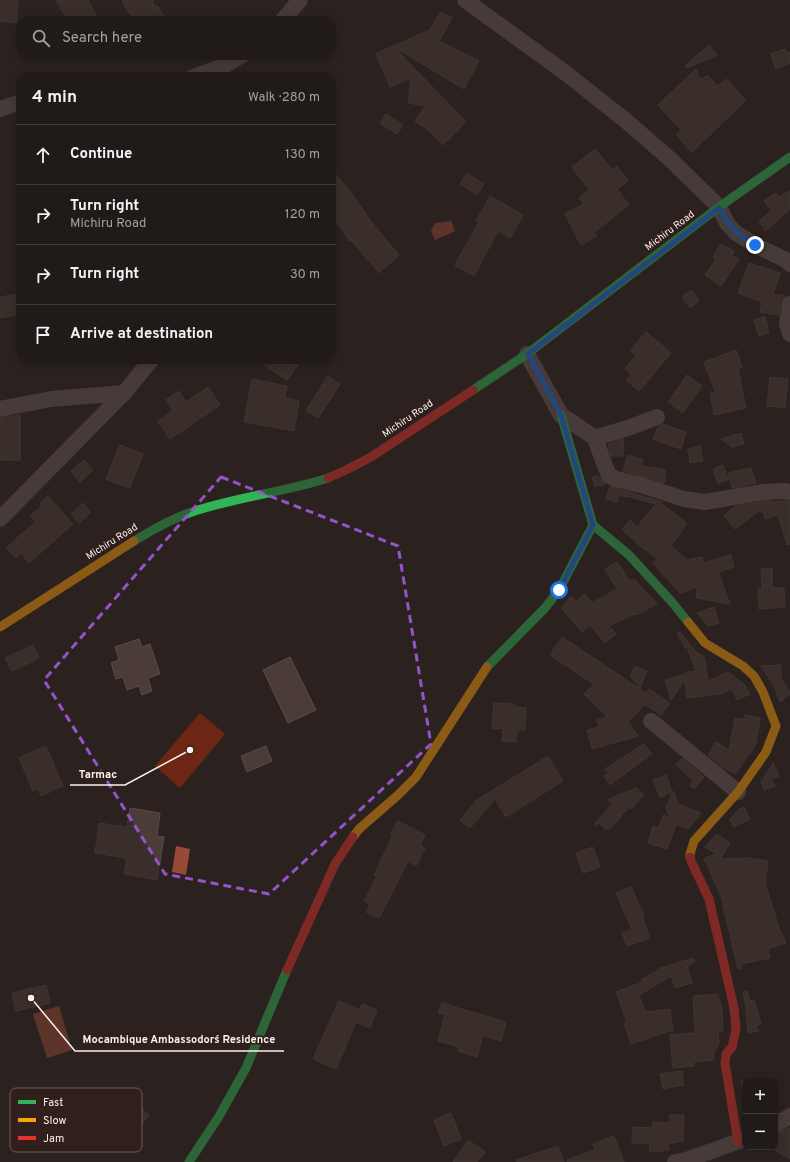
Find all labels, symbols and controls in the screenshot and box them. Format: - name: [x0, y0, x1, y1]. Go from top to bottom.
- search box: [16, 16, 336, 60]
- icon: search: [30, 27, 52, 49]
- text: Search here: [62, 29, 142, 48]
- text: 4 min: [32, 87, 77, 109]
- text: Walk · 280 m: [248, 90, 320, 106]
- icon: ahead: [32, 144, 54, 166]
- text: Continue: [70, 145, 132, 164]
- text: 130 m: [285, 147, 320, 163]
- text: Turn right: [70, 197, 139, 216]
- icon: right: [32, 204, 54, 226]
- text: 120 m: [285, 207, 320, 223]
- street label: Michiru Road: [643, 208, 697, 254]
- text: Michiru Road: [70, 216, 146, 232]
- route end: [746, 236, 764, 254]
- icon: right: [32, 264, 54, 286]
- text: Turn right: [70, 265, 139, 284]
- text: 30 m: [290, 267, 320, 283]
- icon: arrive: [32, 324, 54, 346]
- text: Arrive at destination: [70, 325, 213, 344]
- street label: Michiru Road: [380, 397, 436, 441]
- street label: Michiru Road: [84, 521, 140, 563]
- route start: [550, 581, 568, 599]
- callout: Tarmac: [70, 762, 125, 785]
- text: Tarmac: [79, 768, 117, 782]
- callout: Mocambique Ambassodorś Residence: [75, 1028, 284, 1051]
- text: Mocambique Ambassodorś Residence: [83, 1033, 275, 1047]
- map controls: [742, 1078, 778, 1150]
- button: +: [742, 1078, 778, 1114]
- legend: [10, 1088, 142, 1152]
- text: Fast: [43, 1096, 63, 1110]
- text: Slow: [43, 1114, 66, 1128]
- button: −: [742, 1114, 778, 1150]
- text: Jam: [43, 1132, 64, 1146]

